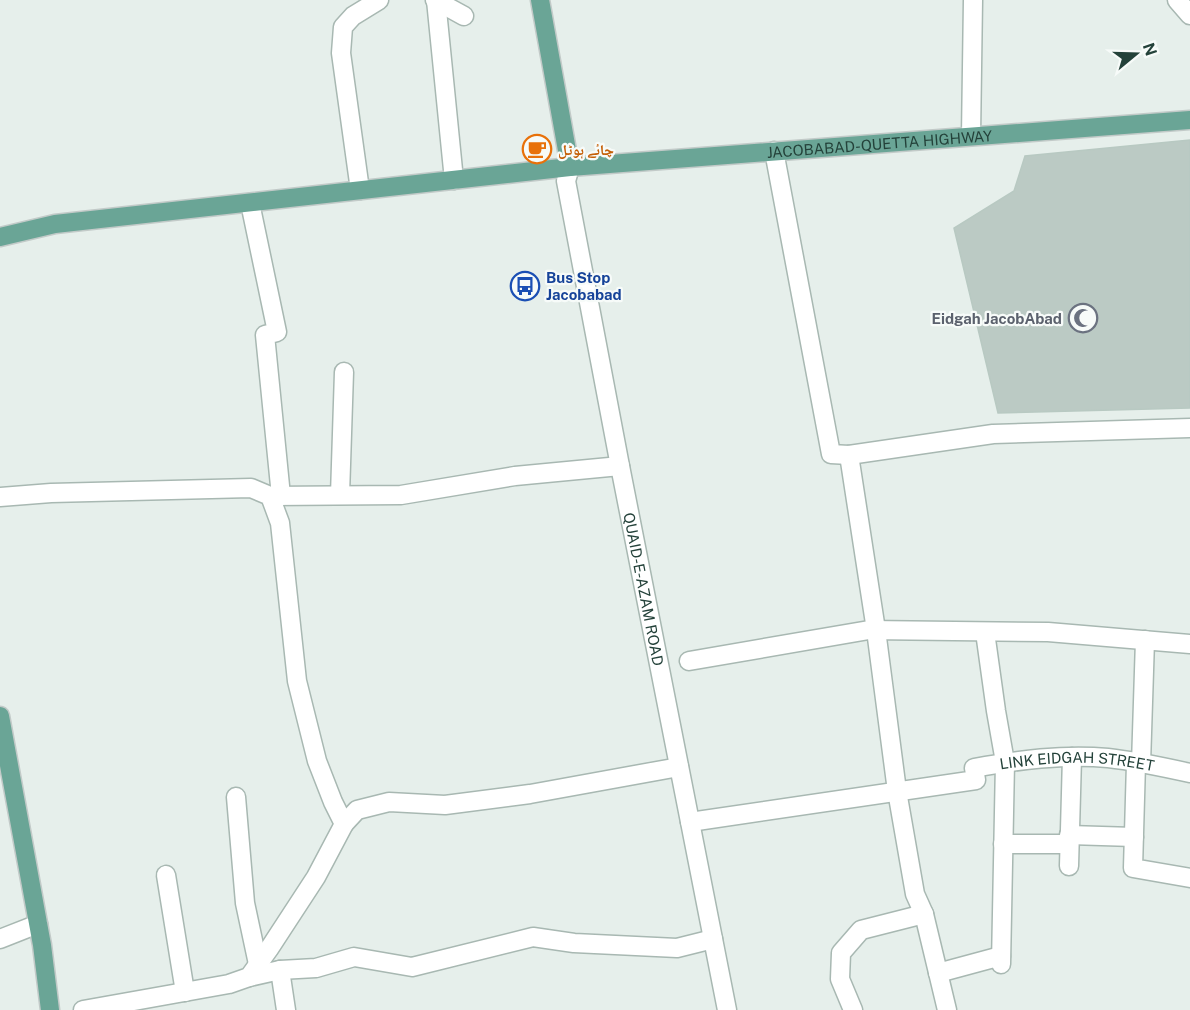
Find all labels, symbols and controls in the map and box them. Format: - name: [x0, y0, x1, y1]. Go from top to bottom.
- north arrow: [1106, 24, 1166, 84]
- text: N: [1139, 40, 1161, 58]
- street label: JACOBABAD-QUETTA HIGHWAY: [766, 127, 993, 161]
- cafe icon: چائے ہوٹل: [521, 133, 553, 165]
- place label: چائے ہوٹل: [558, 141, 614, 159]
- place label: Bus Stop Jacobabad: [546, 269, 622, 303]
- bus stop icon: Bus Stop Jacobabad: [509, 270, 541, 302]
- mosque icon: Eidgah JacobAbad: [1067, 302, 1099, 334]
- place label: Eidgah JacobAbad: [931, 310, 1062, 327]
- street label: QUAID-E-AZAM ROAD: [621, 511, 668, 667]
- street label: LINK EIDGAH STREET: [998, 748, 1156, 774]

